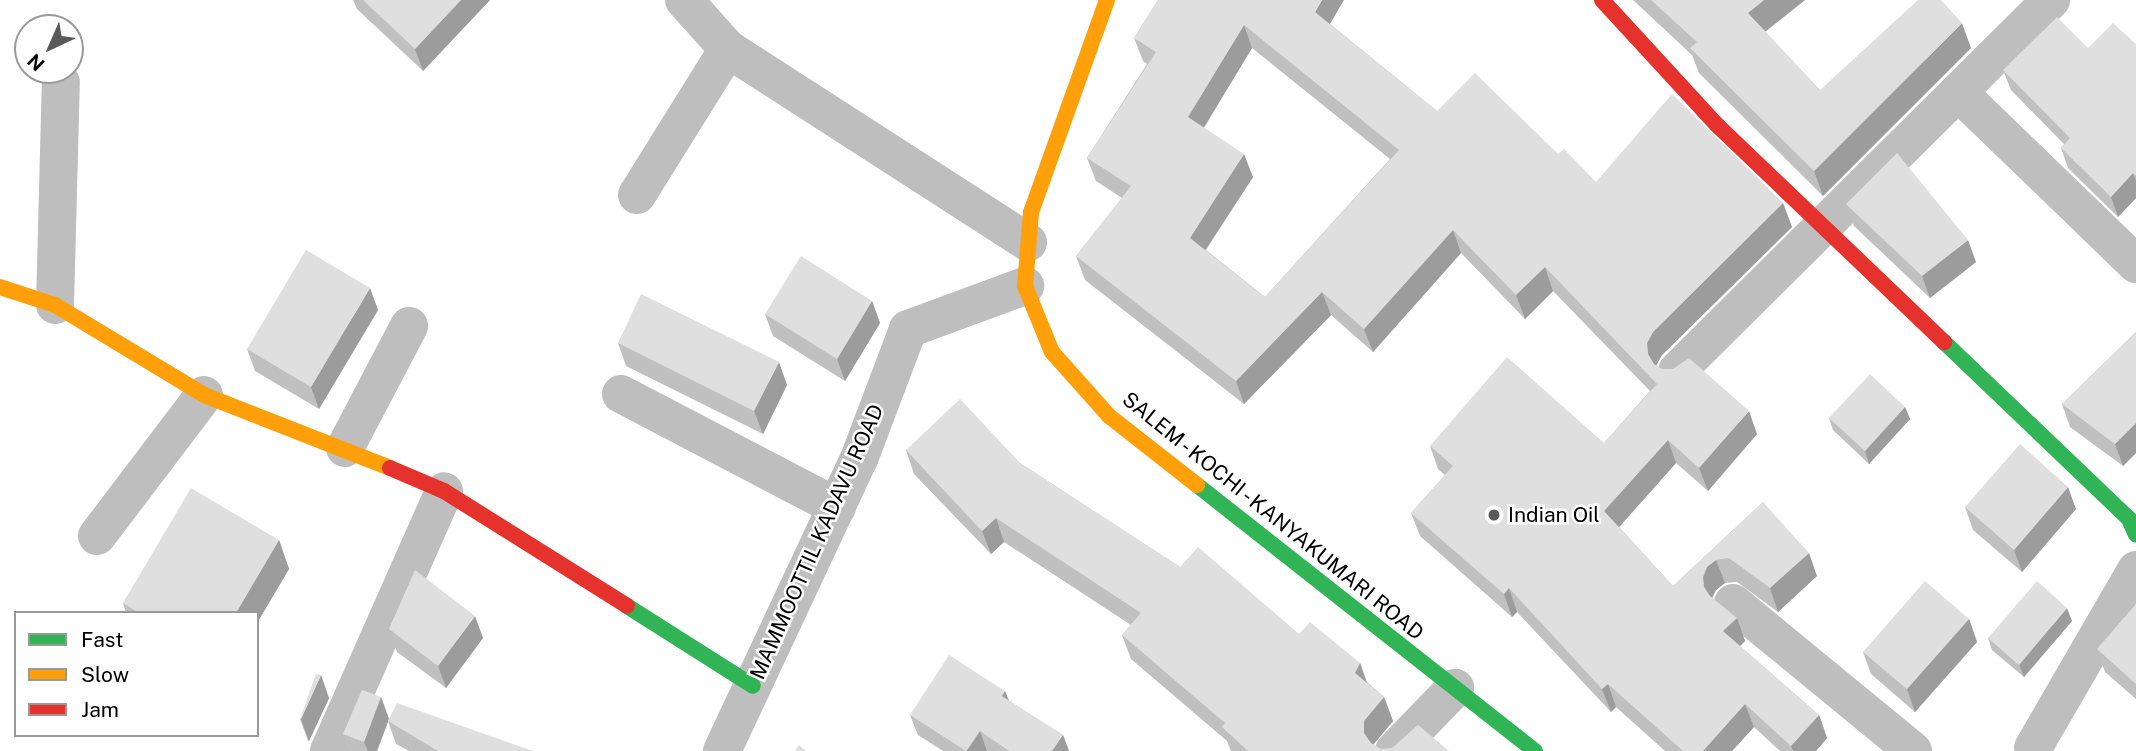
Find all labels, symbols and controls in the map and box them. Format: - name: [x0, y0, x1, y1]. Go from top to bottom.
- north arrow: [14, 14, 84, 84]
- text: N: [23, 50, 49, 76]
- street label: SALEM - KOCHI - KANYAKUMARI ROAD: [1113, 383, 1433, 649]
- street label: MAMMOOTTIL KADAVU ROAD: [745, 401, 889, 683]
- place label: Indian Oil: [1508, 502, 1600, 528]
- marker: Indian Oil: [1486, 507, 1502, 523]
- legend: [14, 611, 259, 737]
- text: Fast: [81, 627, 123, 652]
- text: Slow: [81, 662, 129, 687]
- text: Jam: [81, 697, 119, 722]

